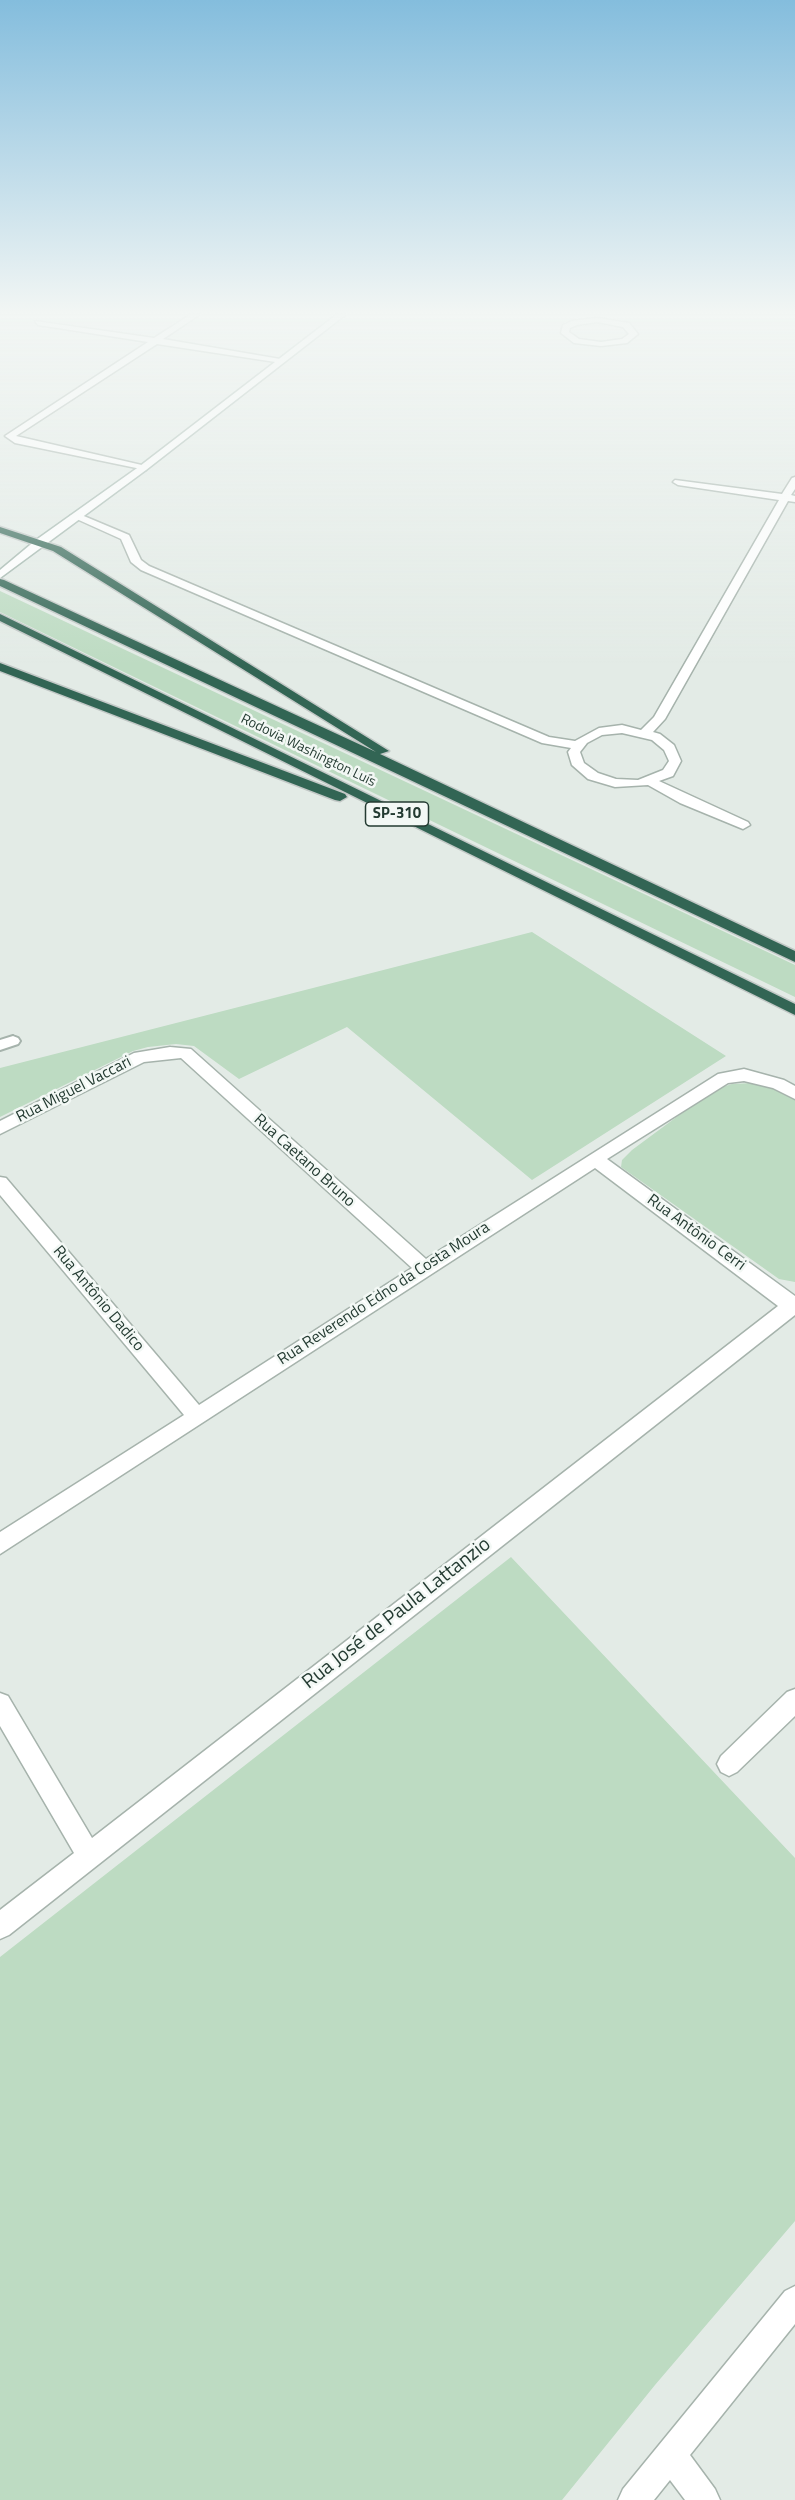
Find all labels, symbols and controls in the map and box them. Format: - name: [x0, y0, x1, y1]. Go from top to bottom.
- street label: Rodovia Washington Luís: [238, 711, 378, 791]
- road number: SP-310: [366, 802, 428, 826]
- street label: Rua Miguel Vaccari: [13, 1053, 135, 1127]
- street label: Rua Caetano Bruno: [249, 1110, 359, 1212]
- street label: Rua Antônio Cerri: [643, 1191, 749, 1275]
- street label: Rua Reverendo Edno da Costa Moura: [274, 1218, 494, 1370]
- street label: Rua Antônio Dadico: [48, 1242, 148, 1356]
- street label: Rua José de Paula Lattanzio: [298, 1533, 496, 1695]

